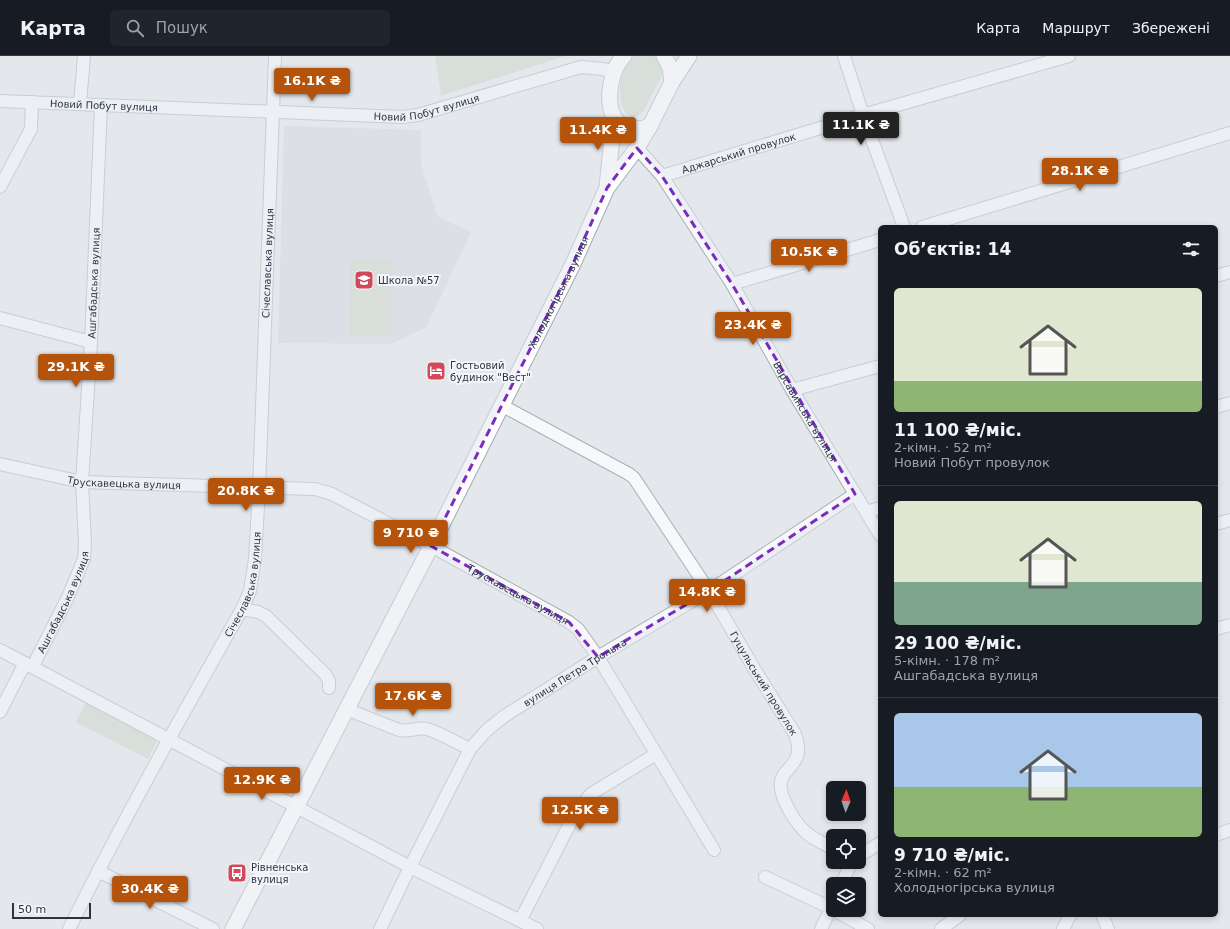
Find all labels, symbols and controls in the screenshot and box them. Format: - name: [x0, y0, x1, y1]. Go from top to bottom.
- search box: [110, 10, 390, 46]
- text: Карта: [20, 17, 86, 39]
- icon: search: [124, 17, 146, 39]
- text: Пошук: [156, 19, 208, 37]
- text: Карта: [976, 20, 1020, 36]
- text: Маршрут: [1042, 20, 1110, 36]
- text: Збережені: [1132, 20, 1210, 36]
- pin: 16.1K ₴: [275, 68, 349, 102]
- text: 16.1K ₴: [283, 73, 341, 88]
- street label: Новий Побут вулиця: [373, 92, 481, 123]
- street label: Новий Побут вулиця: [50, 97, 158, 113]
- pin: 11.1K ₴: [824, 112, 898, 146]
- pin: 11.4K ₴: [561, 117, 635, 151]
- text: 11.1K ₴: [832, 117, 890, 132]
- text: 11.4K ₴: [569, 122, 627, 137]
- street label: Аджарський провулок: [680, 130, 797, 175]
- pin: 28.1K ₴: [1043, 158, 1117, 192]
- text: 28.1K ₴: [1051, 163, 1109, 178]
- street label: Січеславська вулиця: [260, 208, 275, 318]
- street label: Ашгабадська вулиця: [86, 227, 101, 339]
- street label: Холодногірська вулиця: [526, 234, 590, 350]
- icon: filters: [1180, 238, 1202, 260]
- pin: 10.5K ₴: [772, 239, 846, 273]
- text: Об’єктів: 14: [894, 239, 1011, 259]
- text: 10.5K ₴: [780, 244, 838, 259]
- school or university icon: Школа №57: [353, 269, 375, 291]
- place label: Школа №57: [378, 275, 440, 286]
- pin: 23.4K ₴: [716, 312, 790, 346]
- icon: home: [1012, 314, 1084, 386]
- text: 23.4K ₴: [724, 317, 782, 332]
- pin: 29.1K ₴: [39, 354, 113, 388]
- text: 29.1K ₴: [47, 359, 105, 374]
- street label: Варсавинська вулиця: [771, 359, 839, 463]
- hotel icon: Гостьовий будинок "Вест": [425, 360, 447, 382]
- place label: Гостьовий будинок "Вест": [450, 360, 531, 383]
- text: 11 100 ₴/міс.: [894, 420, 1022, 440]
- text: 2-кімн. · 52 m²: [894, 440, 992, 455]
- text: Новий Побут провулок: [894, 455, 1050, 470]
- street label: Трускавецька вулиця: [65, 473, 181, 490]
- pin: 20.8K ₴: [209, 478, 283, 512]
- text: 20.8K ₴: [217, 483, 275, 498]
- pin: 9 710 ₴: [374, 520, 448, 554]
- text: 9 710 ₴: [383, 525, 439, 540]
- icon: home: [1012, 527, 1084, 599]
- street label: Січеславська вулиця: [222, 532, 262, 639]
- street label: Ашгабадська вулиця: [35, 551, 90, 655]
- street label: Трускавецька вулиця: [465, 561, 571, 626]
- pin: 14.8K ₴: [670, 579, 744, 613]
- text: 14.8K ₴: [678, 584, 736, 599]
- street label: Гуцульський провулок: [728, 629, 800, 738]
- text: 29 100 ₴/міс.: [894, 633, 1022, 653]
- street label: вулиця Петра Тронька: [521, 636, 628, 708]
- text: 5-кімн. · 178 m²: [894, 653, 1000, 668]
- text: Ашгабадська вулиця: [894, 668, 1038, 683]
- pin: 17.6K ₴: [376, 683, 450, 717]
- text: 17.6K ₴: [384, 688, 442, 703]
- icon: home: [1012, 739, 1084, 811]
- pin: 12.9K ₴: [225, 767, 299, 801]
- text: 12.9K ₴: [233, 772, 291, 787]
- north arrow: [826, 781, 866, 821]
- map controls: [826, 781, 866, 917]
- pin: 12.5K ₴: [543, 797, 617, 831]
- text: 12.5K ₴: [551, 802, 609, 817]
- button: locate: [826, 829, 866, 869]
- text: 9 710 ₴/міс.: [894, 845, 1010, 865]
- bus stop icon: Рівненська вулиця: [226, 862, 248, 884]
- place label: Рівненська вулиця: [251, 862, 309, 885]
- text: 2-кімн. · 62 m²: [894, 865, 992, 880]
- pin: 30.4K ₴: [113, 876, 187, 910]
- button: layers: [826, 877, 866, 917]
- text: Холодногірська вулиця: [894, 880, 1055, 895]
- text: 30.4K ₴: [121, 881, 179, 896]
- scale bar: [12, 901, 91, 920]
- text: 50 m: [18, 903, 46, 916]

